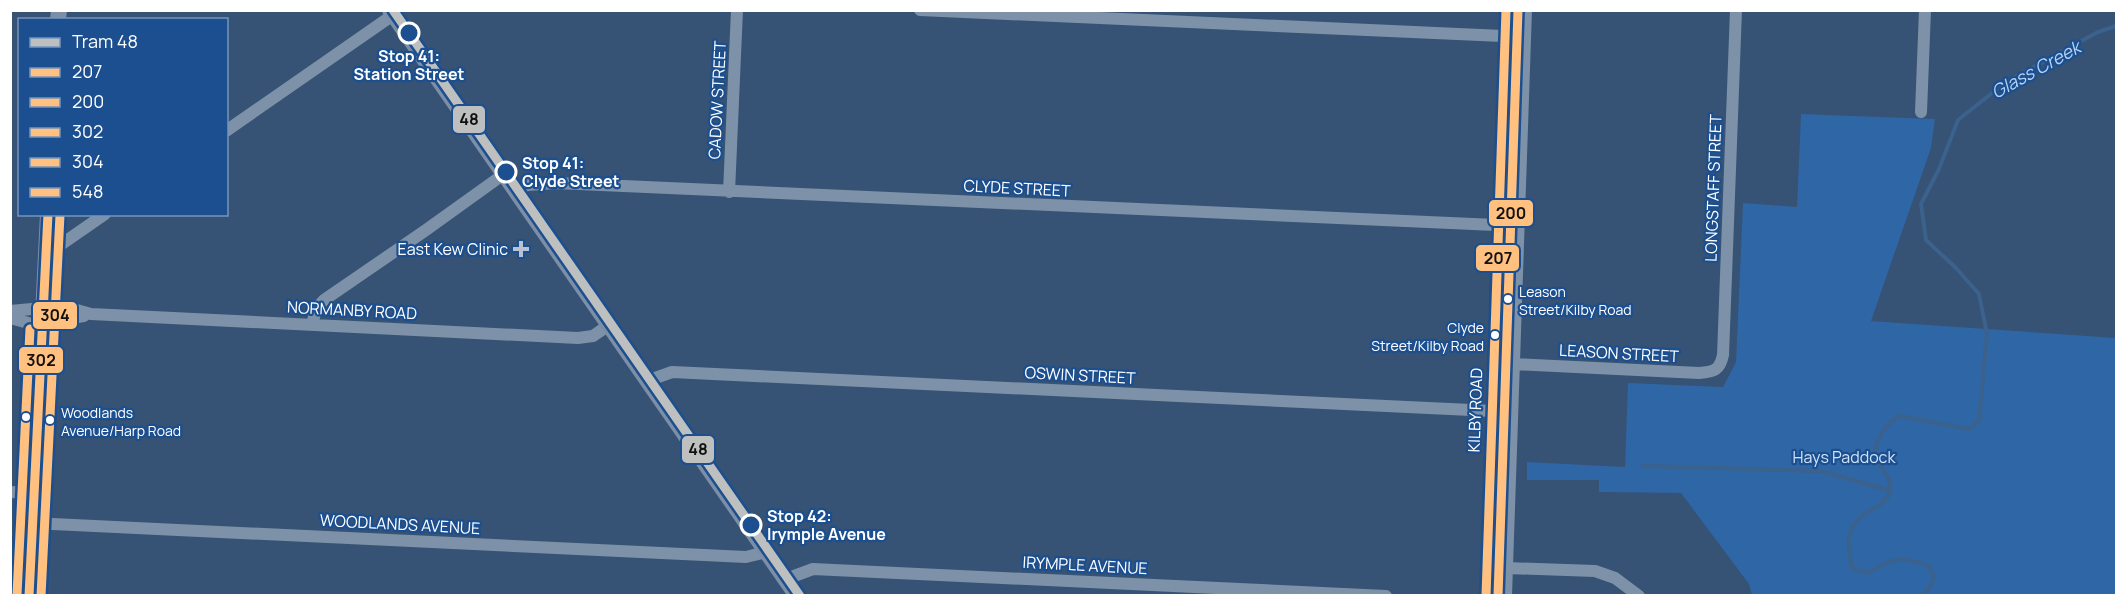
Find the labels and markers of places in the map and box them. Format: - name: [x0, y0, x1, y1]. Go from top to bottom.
- marker: Stop 41: Station Street: [398, 22, 420, 44]
- place label: Stop 41: Station Street: [353, 45, 465, 85]
- place label: Stop 41: Clyde Street: [522, 152, 620, 192]
- marker: Stop 41: Clyde Street: [495, 161, 517, 183]
- place label: East Kew Clinic: [398, 238, 508, 260]
- marker: East Kew Clinic: [512, 240, 530, 258]
- place label: Leason Street/Kilby Road: [1519, 282, 1632, 319]
- marker: Leason Street/Kilby Road: [1502, 293, 1514, 305]
- place label: Clyde Street/Kilby Road: [1371, 318, 1484, 355]
- marker: Clyde Street/Kilby Road: [1489, 329, 1501, 341]
- place label: Woodlands Avenue/Harp Road: [61, 403, 181, 440]
- unlabelled marker: [20, 411, 32, 423]
- marker: Woodlands Avenue/Harp Road: [44, 414, 56, 426]
- place label: Stop 42: Irymple Avenue: [767, 505, 886, 545]
- marker: Stop 42: Irymple Avenue: [740, 514, 762, 536]

